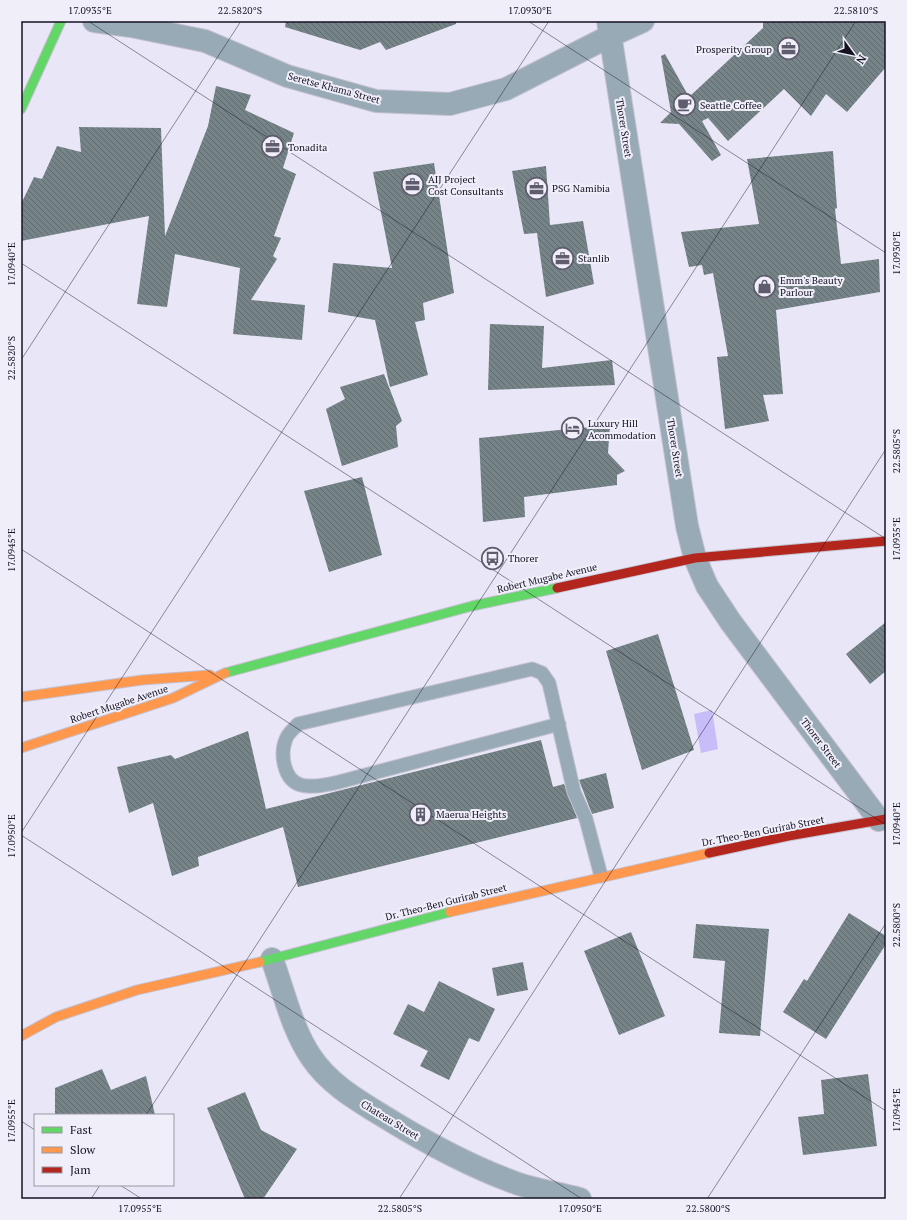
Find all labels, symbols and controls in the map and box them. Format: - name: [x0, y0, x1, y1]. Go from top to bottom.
- text: 17.0935°E: [68, 4, 112, 17]
- text: 22.5820°S: [218, 4, 262, 17]
- text: 17.0930°E: [508, 4, 552, 17]
- text: 22.5810°S: [834, 4, 878, 17]
- north arrow: [833, 34, 873, 74]
- office icon: Prosperity Group: [775, 36, 801, 62]
- place label: Prosperity Group: [696, 43, 772, 56]
- text: N: [853, 52, 870, 67]
- street label: Seretse Khama Street: [286, 69, 382, 107]
- cafe icon: Seattle Coffee: [672, 92, 698, 118]
- street label: Thorer Street: [613, 98, 635, 159]
- place label: Seattle Coffee: [700, 99, 762, 112]
- office icon: Tonadita: [259, 134, 285, 160]
- place label: Tonadita: [288, 141, 327, 154]
- office icon: AIJ Project Cost Consultants: [400, 172, 426, 198]
- place label: AIJ Project Cost Consultants: [428, 173, 504, 198]
- office icon: PSG Namibia: [523, 175, 549, 201]
- place label: PSG Namibia: [552, 182, 610, 195]
- text: 17.0930°E: [890, 231, 903, 275]
- text: 17.0940°E: [5, 242, 18, 286]
- office icon: Stanlib: [549, 245, 575, 271]
- place label: Stanlib: [578, 252, 610, 265]
- shop icon: Emm's Beauty Parlour: [752, 273, 778, 299]
- place label: Emm's Beauty Parlour: [780, 274, 843, 299]
- text: 22.5820°S: [5, 336, 18, 380]
- hotel icon: Luxury Hill Acommodation: [560, 416, 586, 442]
- place label: Luxury Hill Acommodation: [588, 417, 656, 442]
- street label: Thorer Street: [664, 418, 686, 479]
- text: 22.5805°S: [890, 429, 903, 473]
- text: 17.0935°E: [890, 517, 903, 561]
- text: 17.0945°E: [5, 528, 18, 572]
- bus stop icon: Thorer: [480, 545, 506, 571]
- place label: Thorer: [508, 552, 538, 565]
- street label: Robert Mugabe Avenue: [496, 560, 598, 596]
- street label: Robert Mugabe Avenue: [68, 682, 170, 726]
- street label: Thorer Street: [798, 715, 844, 771]
- building icon: Maerua Heights: [407, 801, 433, 827]
- text: 17.0940°E: [890, 802, 903, 846]
- place label: Maerua Heights: [436, 808, 506, 821]
- street label: Dr. Theo-Ben Gurirab Street: [701, 813, 826, 849]
- text: 17.0950°E: [5, 814, 18, 858]
- street label: Dr. Theo-Ben Gurirab Street: [384, 881, 508, 923]
- text: 22.5800°S: [890, 903, 903, 947]
- text: 17.0945°E: [890, 1088, 903, 1132]
- street label: Chateau Street: [358, 1097, 422, 1143]
- text: 17.0955°E: [5, 1099, 18, 1143]
- legend: [34, 1114, 174, 1186]
- text: Fast: [70, 1122, 93, 1137]
- text: Slow: [70, 1142, 96, 1157]
- text: Jam: [70, 1162, 91, 1177]
- text: 17.0955°E: [118, 1202, 162, 1215]
- text: 22.5805°S: [378, 1202, 422, 1215]
- text: 17.0950°E: [558, 1202, 602, 1215]
- text: 22.5800°S: [686, 1202, 730, 1215]

